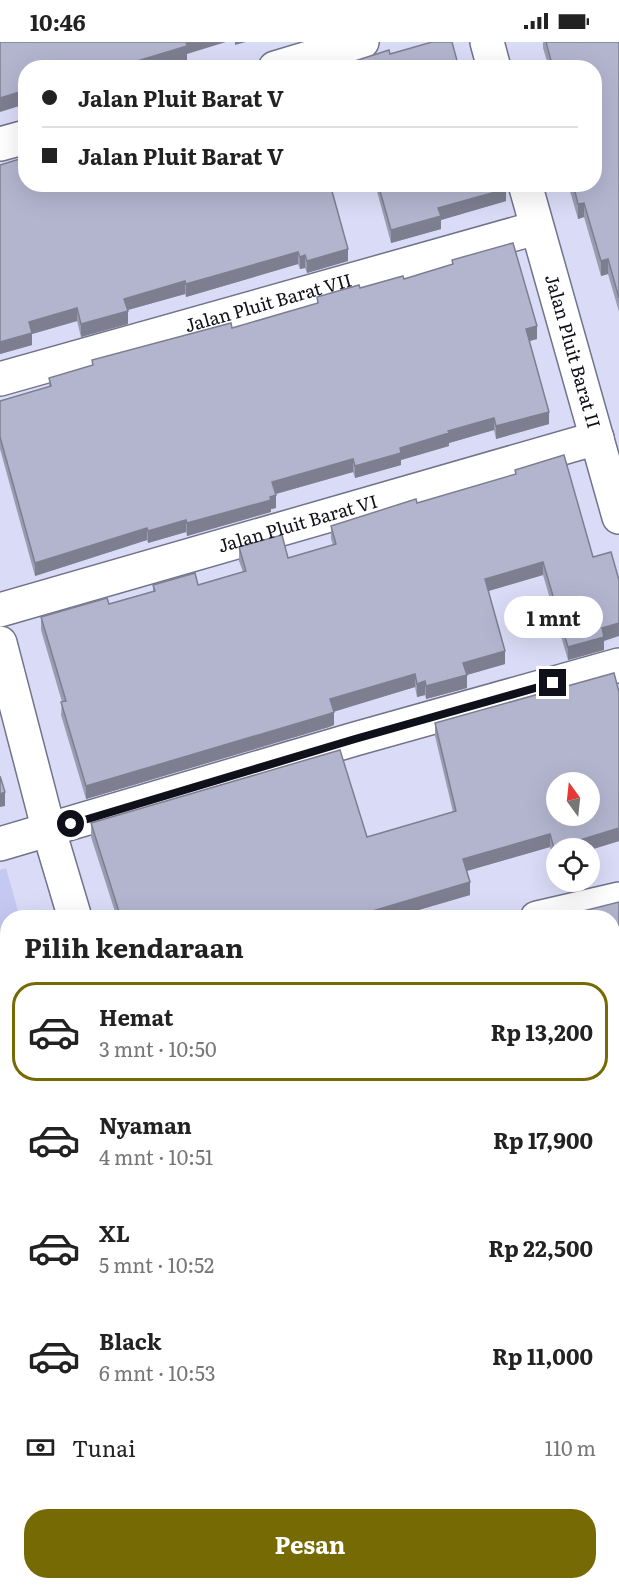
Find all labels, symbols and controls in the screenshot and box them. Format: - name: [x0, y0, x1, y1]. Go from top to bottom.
- text: 10:46: [30, 5, 86, 38]
- text: Jalan Pluit Barat V: [78, 81, 284, 114]
- text: Jalan Pluit Barat V: [78, 139, 284, 172]
- street label: Jalan Pluit Barat VII: [181, 266, 355, 338]
- street label: Jalan Pluit Barat II: [539, 271, 608, 431]
- street label: Jalan Pluit Barat VI: [214, 487, 381, 559]
- callout: 1 mnt: [504, 596, 602, 638]
- text: 1 mnt: [526, 602, 581, 632]
- route end: [539, 669, 566, 696]
- north arrow: [546, 772, 600, 826]
- map controls: [546, 772, 600, 892]
- route start: [57, 810, 84, 837]
- button: locate: [546, 838, 600, 892]
- text: Pilih kendaraan: [24, 926, 244, 966]
- text: Hemat: [99, 1000, 173, 1033]
- icon: car: [27, 1005, 81, 1059]
- text: Rp 13,200: [491, 1015, 593, 1048]
- text: 3 mnt · 10:50: [99, 1033, 217, 1063]
- text: Nyaman: [99, 1108, 192, 1141]
- icon: car: [27, 1113, 81, 1167]
- text: Rp 17,900: [493, 1123, 593, 1156]
- text: 4 mnt · 10:51: [99, 1141, 213, 1171]
- text: XL: [99, 1216, 130, 1249]
- icon: car: [27, 1221, 81, 1275]
- text: Rp 22,500: [488, 1231, 593, 1264]
- text: 5 mnt · 10:52: [99, 1249, 214, 1279]
- text: Black: [99, 1324, 161, 1357]
- icon: car: [27, 1329, 81, 1383]
- text: Rp 11,000: [492, 1339, 593, 1372]
- text: 6 mnt · 10:53: [99, 1357, 216, 1387]
- icon: cash: [24, 1431, 57, 1464]
- text: Tunai: [72, 1431, 136, 1464]
- text: 110 m: [545, 1432, 596, 1462]
- button: Pesan: [24, 1509, 596, 1578]

